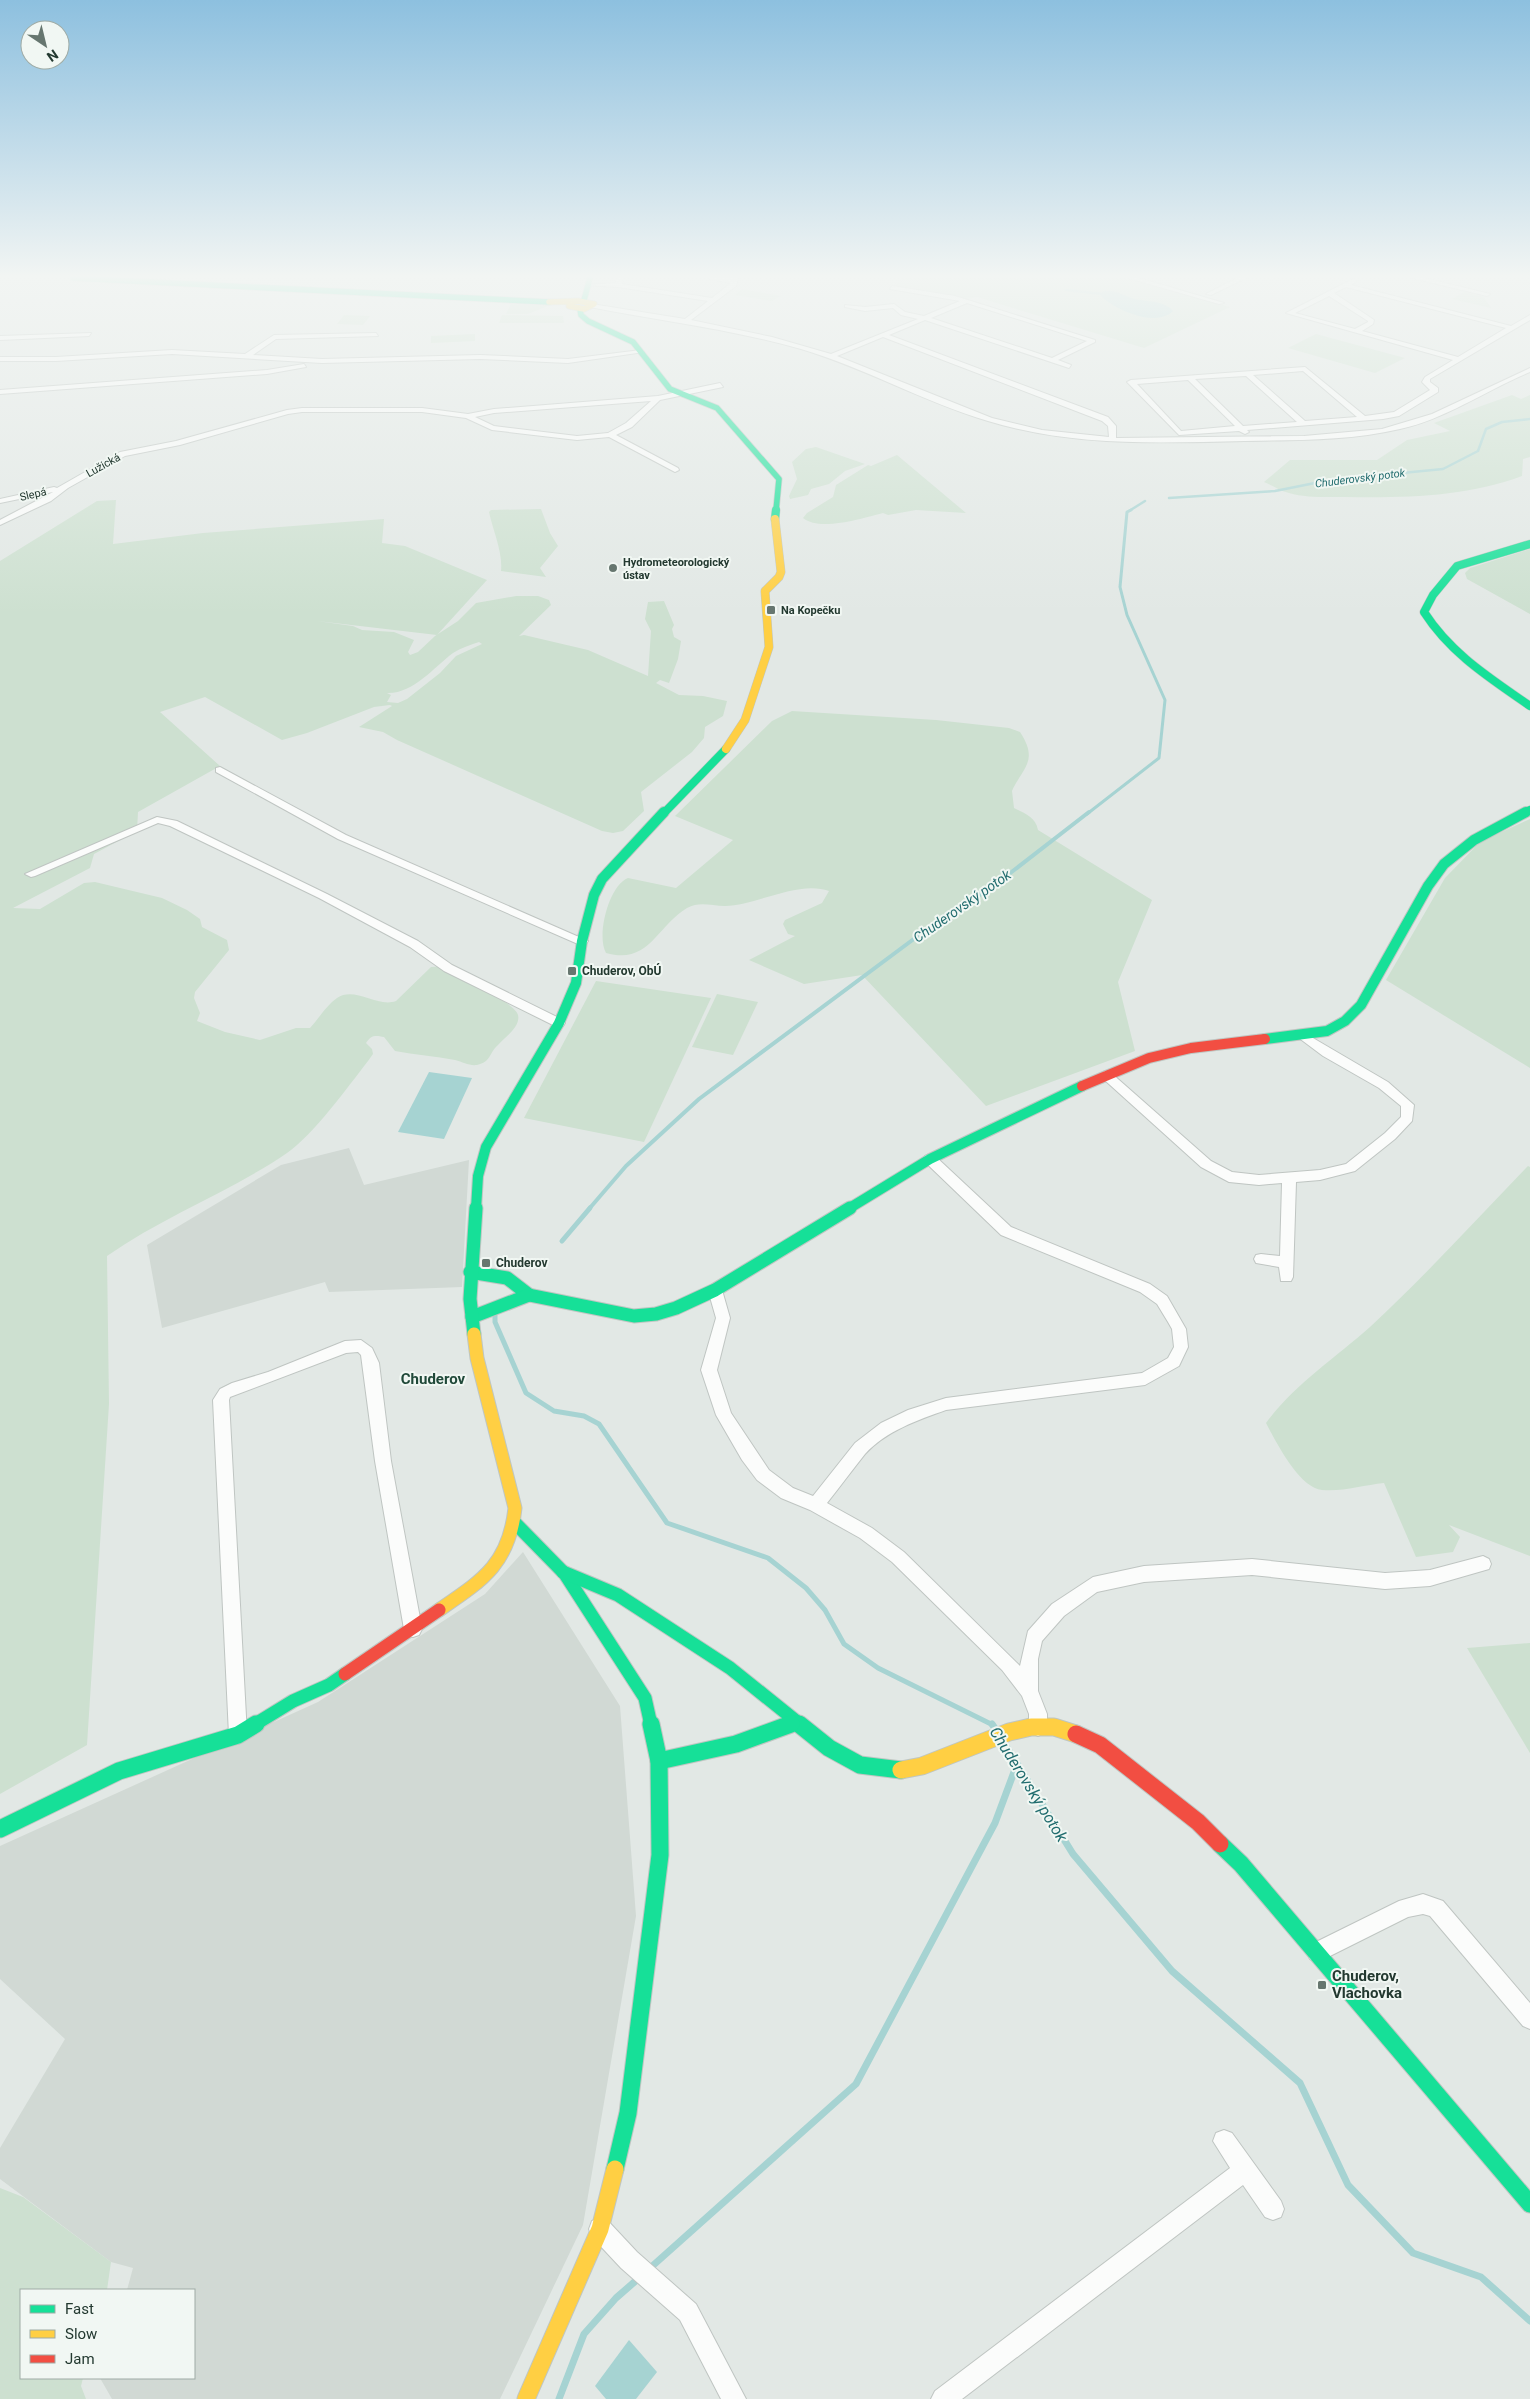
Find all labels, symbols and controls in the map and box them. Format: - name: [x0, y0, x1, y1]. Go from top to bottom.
- north arrow: [20, 20, 70, 70]
- text: N: [44, 46, 61, 65]
- street label: Lužická: [84, 451, 123, 480]
- water label: Chuderovský potok: [1314, 466, 1406, 490]
- street label: Slepá: [18, 485, 48, 504]
- place label: Hydrometeorologický ústav: [623, 556, 730, 582]
- marker: Hydrometeorologický ústav: [607, 562, 619, 574]
- marker: Na Kopečku: [765, 604, 777, 616]
- place label: Na Kopečku: [781, 604, 840, 617]
- water label: Chuderovský potok: [910, 866, 1015, 946]
- place label: Chuderov, ObÚ: [582, 963, 662, 978]
- marker: Chuderov, ObÚ: [566, 965, 578, 977]
- place label: Chuderov: [496, 1256, 548, 1270]
- marker: Chuderov: [480, 1257, 492, 1269]
- district label: Chuderov: [401, 1370, 466, 1388]
- water label: Chuderovský potok: [986, 1723, 1072, 1846]
- place label: Chuderov, Vlachovka: [1332, 1967, 1402, 2002]
- marker: Chuderov, Vlachovka: [1316, 1979, 1328, 1991]
- legend: [20, 2289, 195, 2379]
- text: Fast: [65, 2300, 94, 2318]
- text: Slow: [65, 2325, 97, 2343]
- text: Jam: [65, 2350, 95, 2368]

